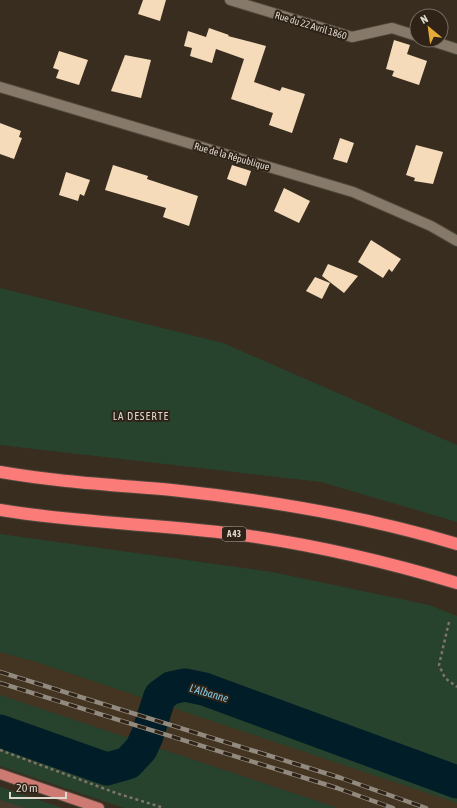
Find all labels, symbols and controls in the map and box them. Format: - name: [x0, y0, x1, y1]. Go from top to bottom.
- north arrow: [409, 8, 449, 48]
- street label: Rue du 22 Avril 1860: [274, 9, 348, 42]
- text: N: [418, 12, 430, 26]
- street label: Rue de la République: [193, 140, 271, 173]
- district label: LA DESERTE: [113, 410, 169, 422]
- road number: A 43: [222, 527, 246, 541]
- water label: L'Albanne: [188, 682, 230, 704]
- scale bar: [10, 774, 66, 800]
- text: 20 m: [16, 781, 38, 795]

